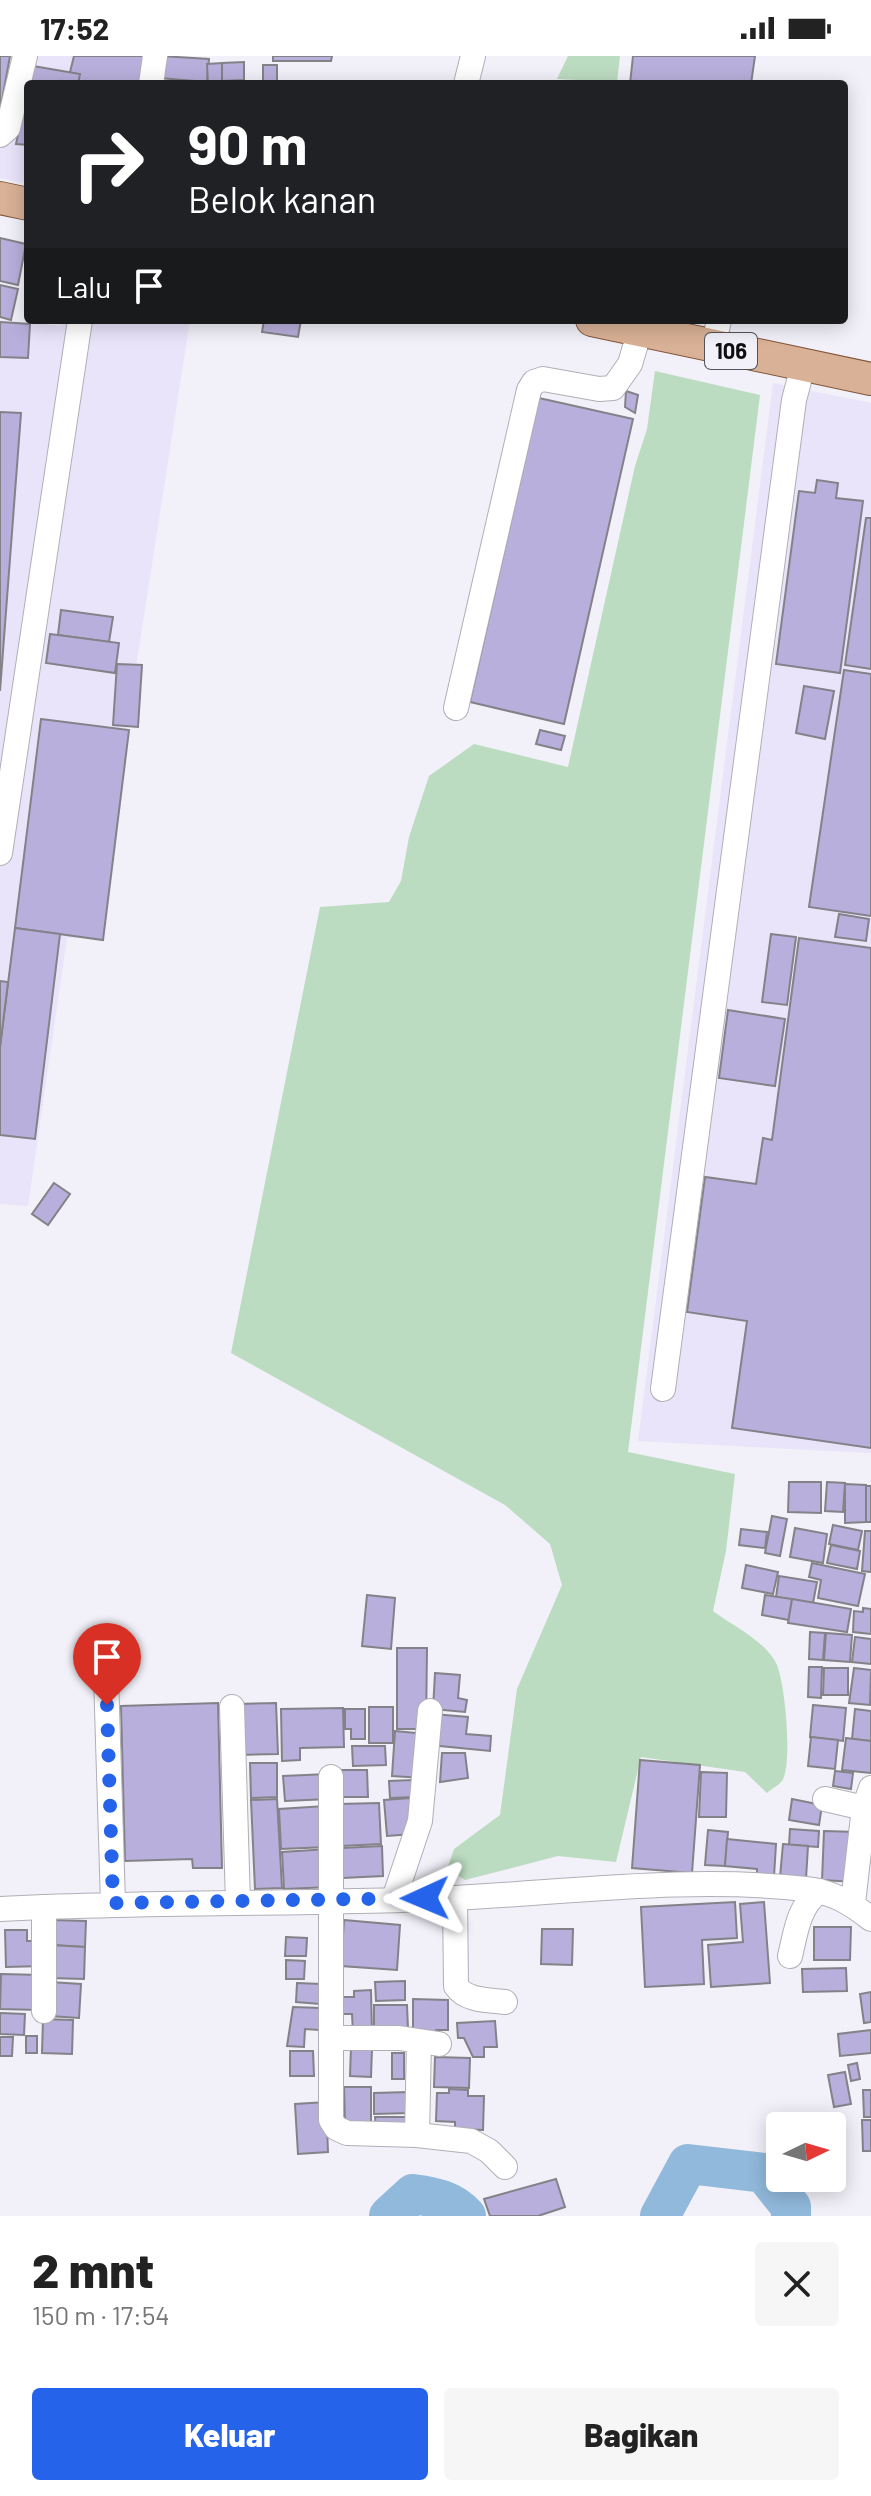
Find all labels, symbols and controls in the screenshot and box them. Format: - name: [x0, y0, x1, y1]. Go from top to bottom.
- text: 17:52: [40, 10, 109, 46]
- text: 90 m: [188, 109, 308, 176]
- icon: right: [56, 112, 160, 216]
- text: Belok kanan: [188, 177, 376, 220]
- icon: arrive: [127, 264, 171, 308]
- text: Lalu: [56, 268, 111, 304]
- road number: 106: [705, 333, 757, 369]
- pin: [73, 1623, 141, 1705]
- icon: arrive: [85, 1635, 129, 1679]
- position arrow: [383, 1856, 467, 1940]
- north arrow: [766, 2112, 846, 2192]
- map controls: [766, 2112, 846, 2192]
- text: 2 mnt: [32, 2240, 154, 2298]
- button: close: [755, 2242, 839, 2326]
- text: 150 m · 17:54: [32, 2299, 170, 2330]
- button: Keluar: [32, 2388, 428, 2480]
- button: Bagikan: [444, 2388, 839, 2480]

